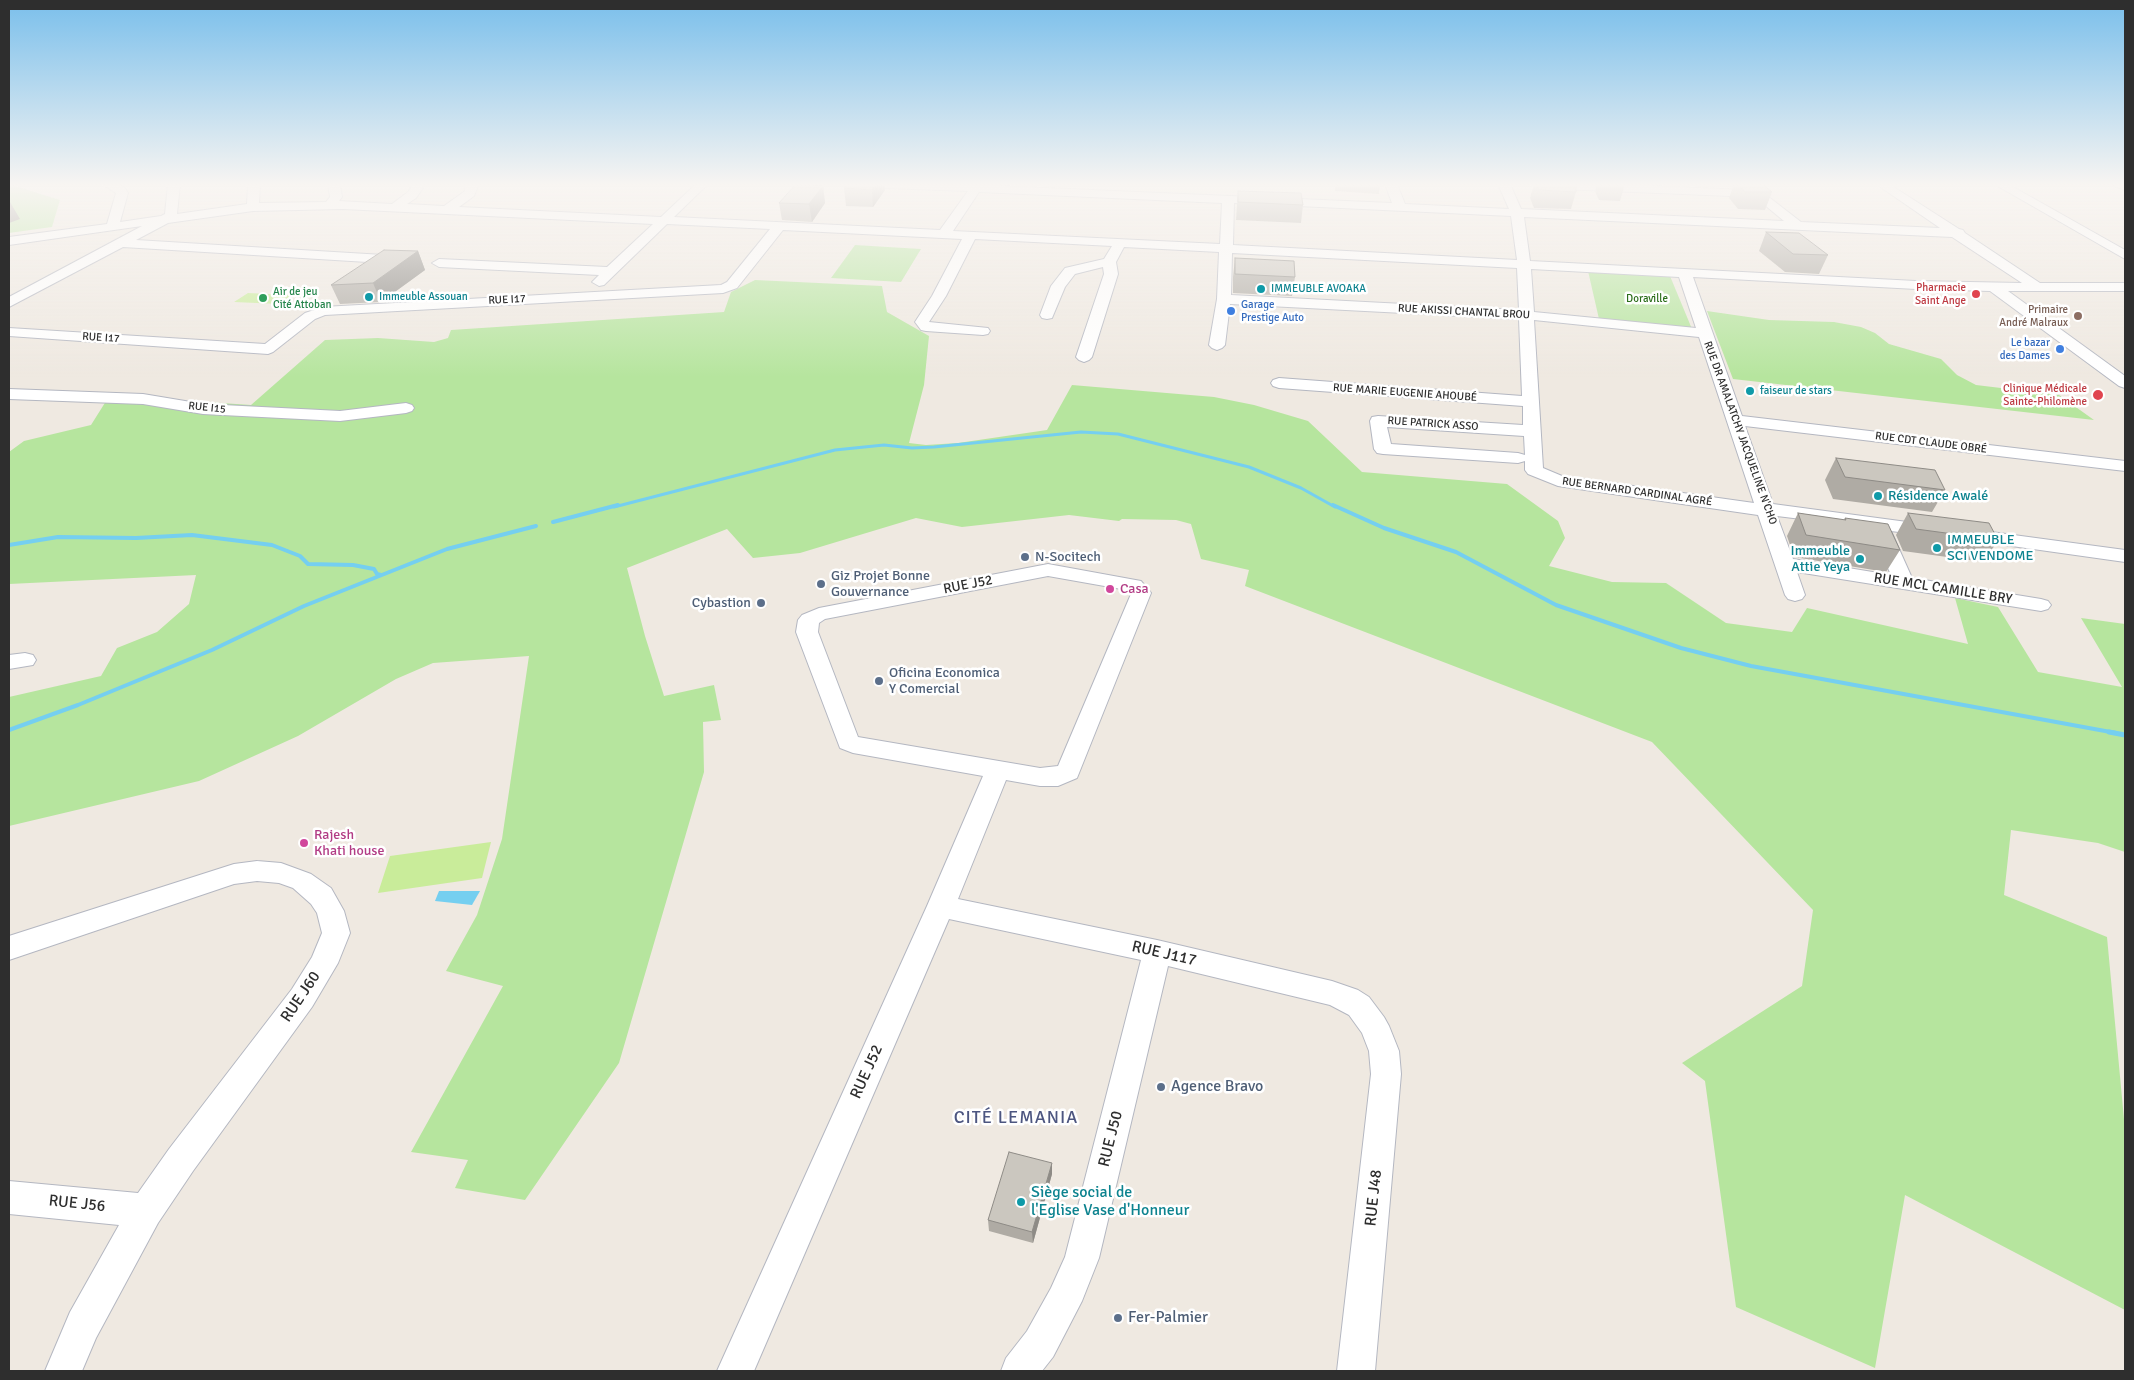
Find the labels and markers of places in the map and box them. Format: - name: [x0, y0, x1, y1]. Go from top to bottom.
- place label: Pharmacie Saint Ange: [1915, 281, 1966, 307]
- place label: IMMEUBLE AVOAKA: [1271, 282, 1366, 296]
- marker: IMMEUBLE AVOAKA: [1255, 283, 1267, 295]
- place label: Air de jeu Cité Attoban: [273, 285, 331, 311]
- marker: Pharmacie Saint Ange: [1970, 288, 1982, 300]
- place label: Immeuble Assouan: [379, 290, 468, 304]
- marker: Immeuble Assouan: [363, 291, 375, 303]
- marker: Air de jeu Cité Attoban: [257, 292, 269, 304]
- place label: Garage Prestige Auto: [1241, 298, 1304, 324]
- place label: Primaire André Malraux: [1999, 303, 2068, 329]
- marker: Garage Prestige Auto: [1225, 305, 1237, 317]
- marker: Primaire André Malraux: [2072, 310, 2084, 322]
- place label: Le bazar des Dames: [2000, 336, 2050, 362]
- marker: Le bazar des Dames: [2054, 343, 2066, 355]
- place label: Clinique Médicale Sainte-Philomène: [2003, 382, 2087, 408]
- place label: faiseur de stars: [1760, 384, 1832, 398]
- marker: faiseur de stars: [1744, 385, 1756, 397]
- marker: Clinique Médicale Sainte-Philomène: [2091, 388, 2105, 402]
- place label: Résidence Awalé: [1888, 488, 1988, 504]
- marker: Résidence Awalé: [1872, 490, 1884, 502]
- place label: IMMEUBLE SCI VENDOME: [1947, 532, 2033, 564]
- marker: IMMEUBLE SCI VENDOME: [1931, 542, 1943, 554]
- place label: Immeuble Attie Yeya: [1791, 543, 1850, 576]
- place label: N-Socitech: [1035, 549, 1101, 565]
- marker: N-Socitech: [1019, 551, 1031, 563]
- marker: Immeuble Attie Yeya: [1854, 553, 1866, 565]
- place label: Giz Projet Bonne Gouvernance: [831, 568, 930, 600]
- marker: Giz Projet Bonne Gouvernance: [815, 578, 827, 590]
- place label: Casa: [1120, 581, 1149, 597]
- marker: Casa: [1104, 583, 1116, 595]
- place label: Cybastion: [692, 595, 751, 611]
- marker: Cybastion: [755, 597, 767, 609]
- place label: Oficina Economica Y Comercial: [889, 665, 1000, 698]
- marker: Oficina Economica Y Comercial: [873, 675, 885, 687]
- place label: Rajesh Khati house: [314, 827, 384, 860]
- marker: Rajesh Khati house: [298, 837, 310, 849]
- place label: Agence Bravo: [1171, 1077, 1263, 1097]
- marker: Agence Bravo: [1155, 1081, 1167, 1093]
- place label: Siège social de l'Eglise Vase d'Honneur: [1031, 1183, 1190, 1221]
- marker: Siège social de l'Eglise Vase d'Honneur: [1015, 1196, 1027, 1208]
- place label: Fer-Palmier: [1128, 1308, 1208, 1328]
- marker: Fer-Palmier: [1112, 1312, 1124, 1324]

